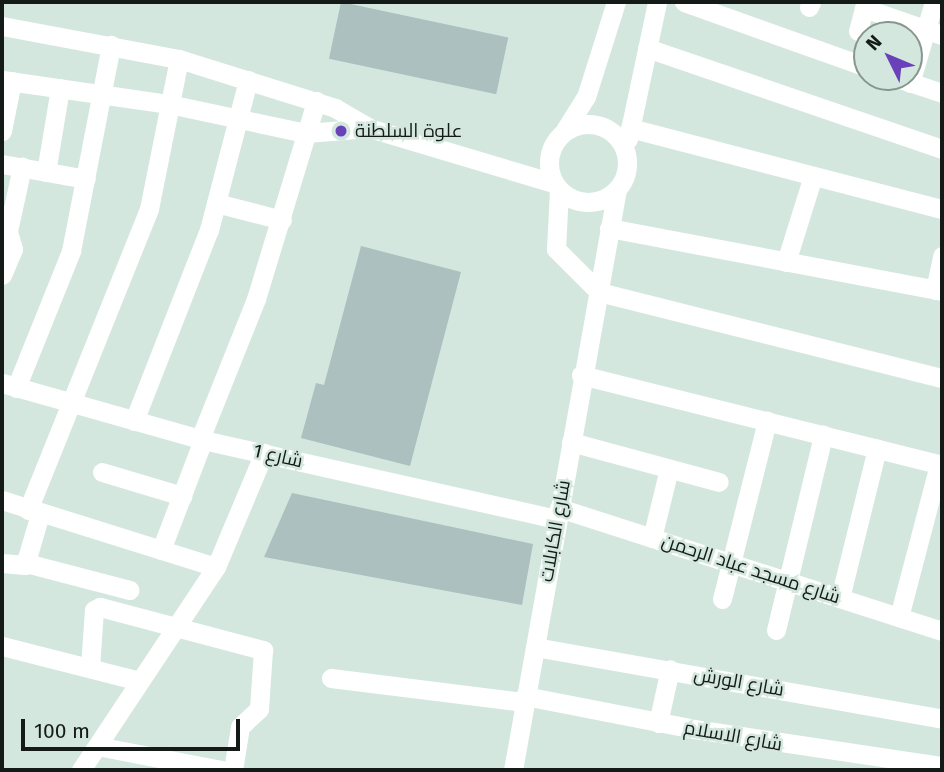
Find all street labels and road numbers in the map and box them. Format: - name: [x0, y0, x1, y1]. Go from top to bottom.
- street label: شارع 1: [251, 439, 305, 473]
- street label: شارع الكابلات: [535, 478, 575, 584]
- street label: شارع مسجد عباد الرحمن: [659, 529, 843, 609]
- street label: شارع الورش: [692, 663, 786, 701]
- street label: شارع الاسلام: [682, 716, 784, 756]

